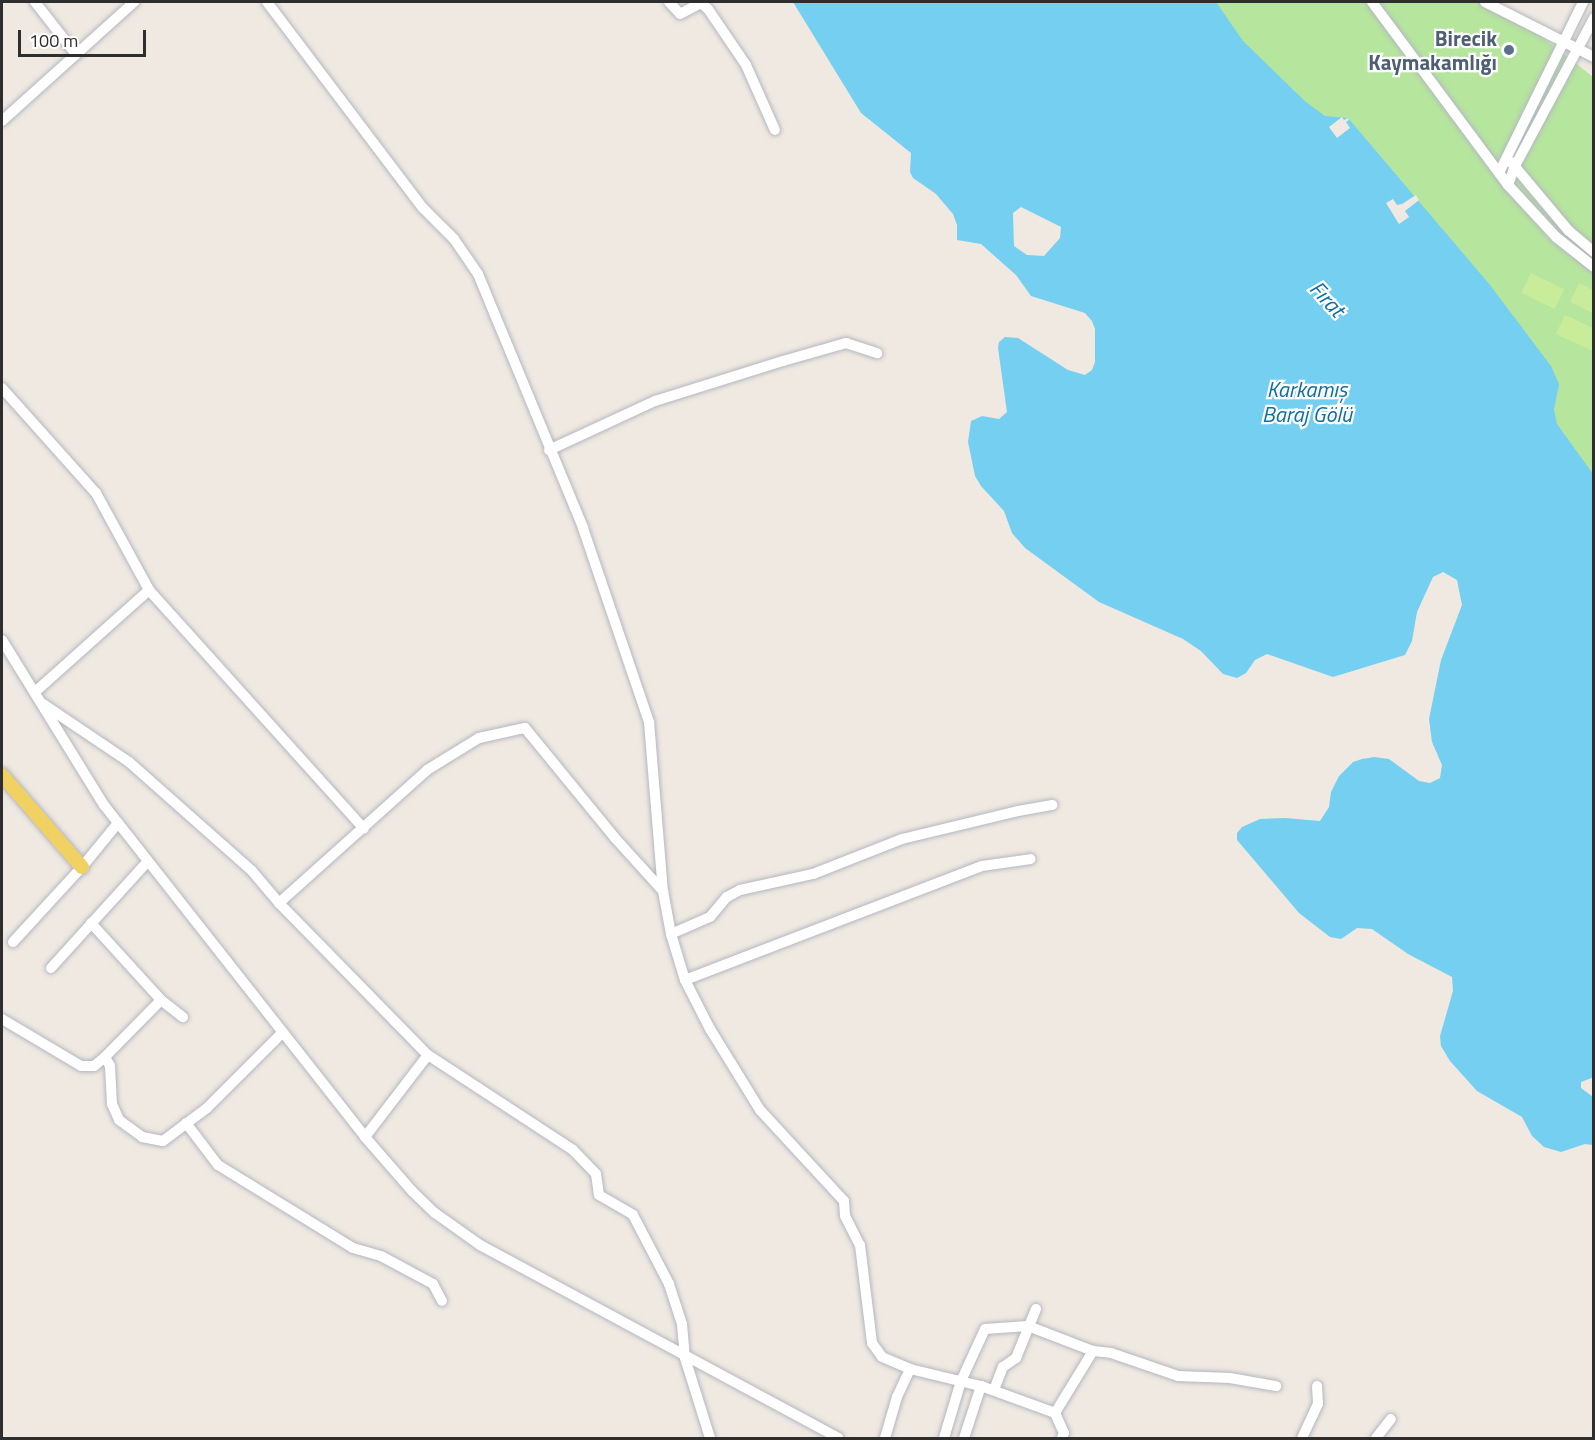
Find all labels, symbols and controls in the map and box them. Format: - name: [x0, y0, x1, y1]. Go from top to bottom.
- scale bar: [21, 18, 148, 56]
- place label: Birecik Kaymakamlığı: [1368, 25, 1497, 75]
- text: 100 m: [29, 27, 78, 54]
- marker: Birecik Kaymakamlığı: [1502, 43, 1516, 57]
- water label: Fırat: [1304, 276, 1350, 322]
- water label: Karkamış Baraj Gölü: [1262, 376, 1352, 428]

